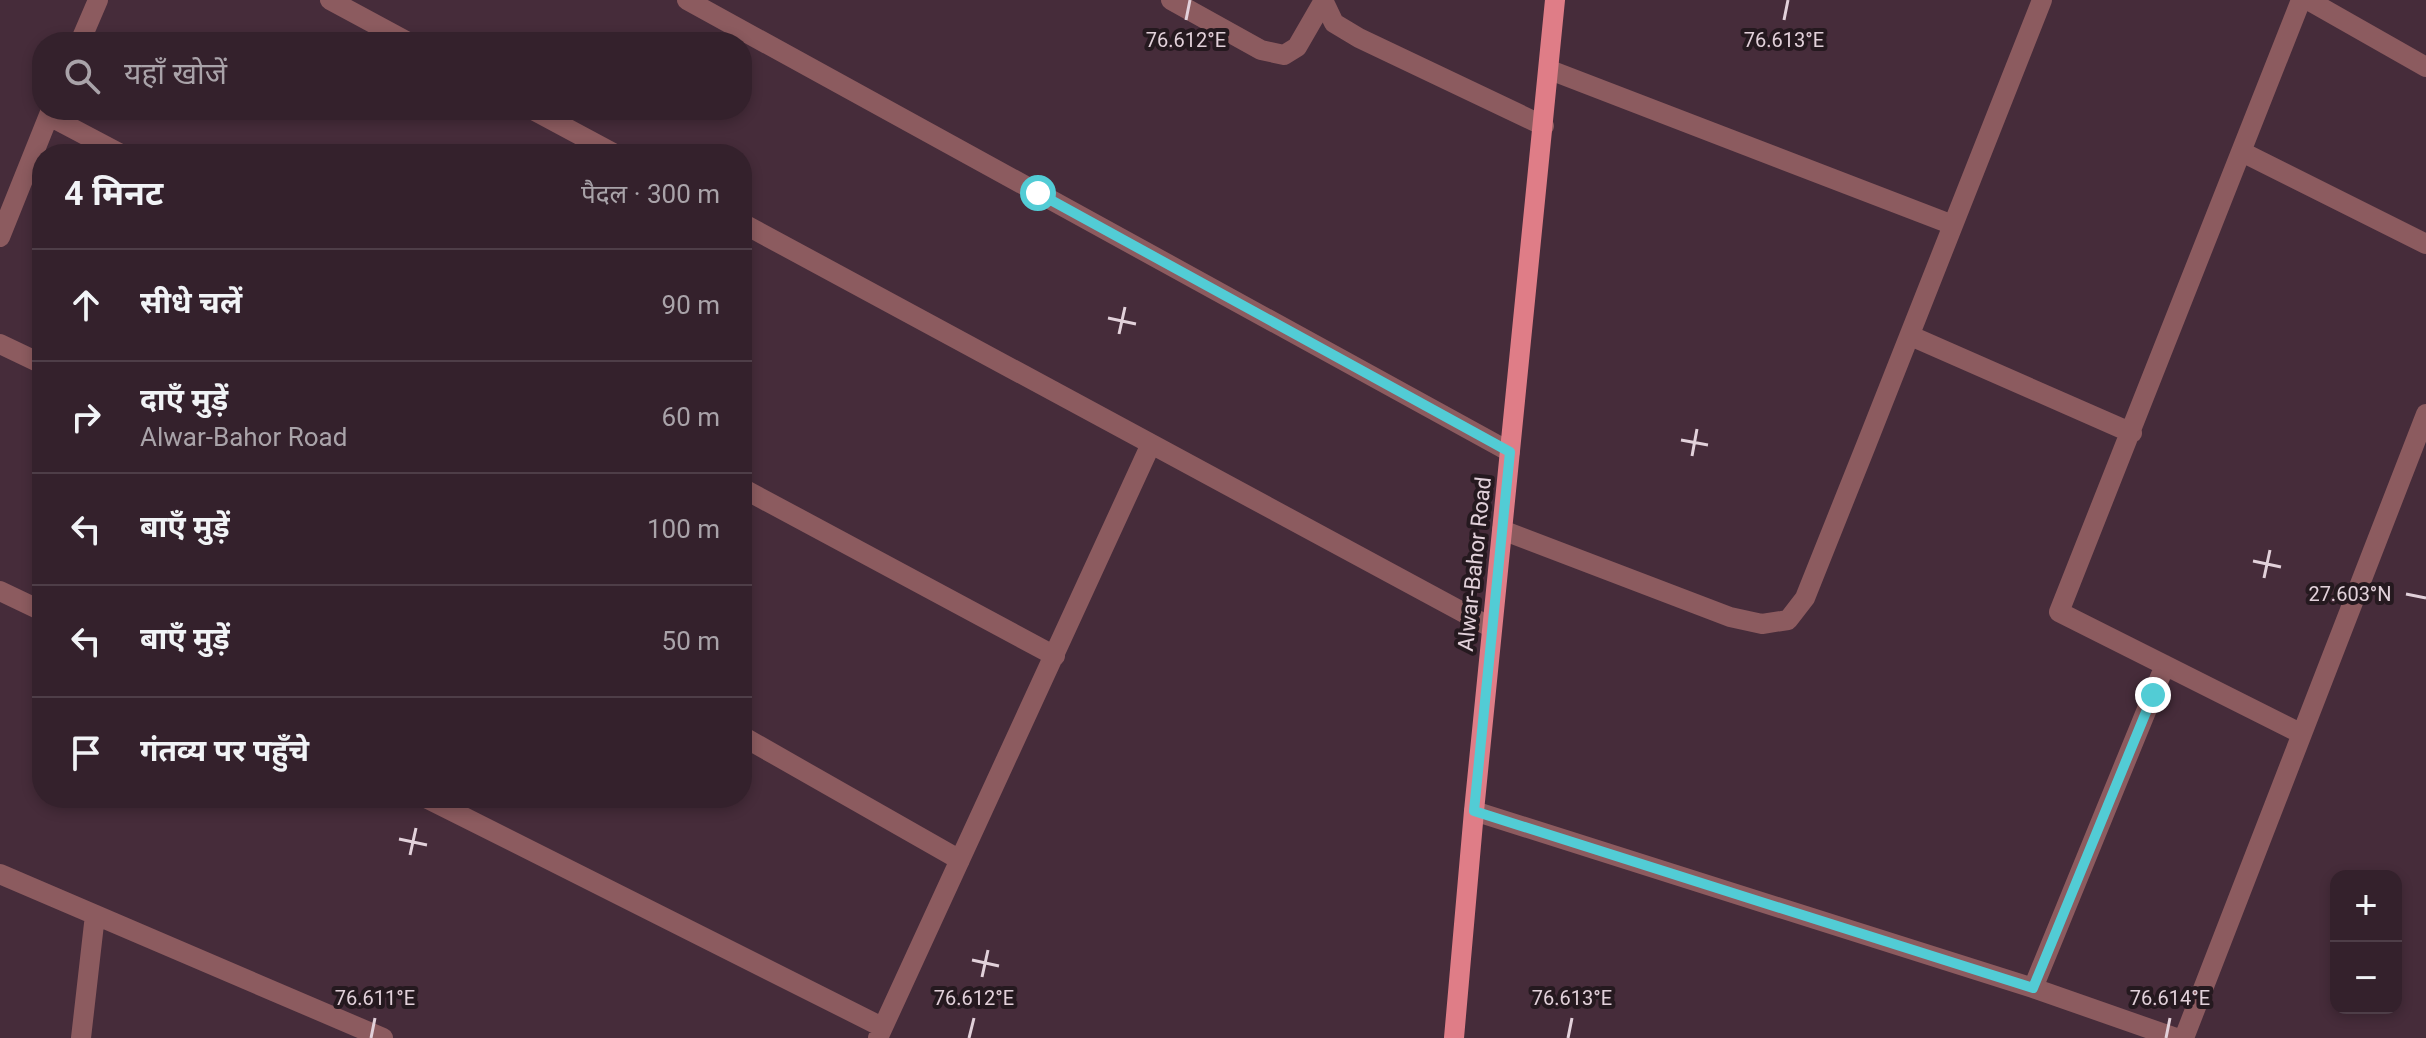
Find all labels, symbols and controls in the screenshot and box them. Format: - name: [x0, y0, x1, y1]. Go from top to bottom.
- text: 76.612°E: [1146, 28, 1226, 52]
- text: 76.613°E: [1744, 28, 1824, 52]
- search box: [32, 32, 752, 120]
- icon: search: [60, 54, 104, 98]
- text: यहाँ खोजें: [124, 56, 227, 91]
- text: 4 मिनट: [64, 173, 163, 213]
- route start: [1020, 175, 1056, 211]
- text: पैदल · 300 m: [581, 179, 720, 209]
- icon: ahead: [64, 283, 108, 327]
- text: सीधे चलें: [140, 285, 242, 320]
- text: 90 m: [662, 290, 720, 320]
- text: दाएँ मुड़ें: [140, 382, 228, 417]
- icon: right: [64, 395, 108, 439]
- text: 60 m: [662, 402, 720, 432]
- text: Alwar-Bahor Road: [140, 422, 347, 452]
- street label: Alwar-Bahor Road: [1453, 475, 1496, 653]
- icon: left: [64, 507, 108, 551]
- text: बाएँ मुड़ें: [140, 509, 230, 544]
- text: 100 m: [647, 514, 720, 544]
- text: 27.603°N: [2308, 582, 2392, 606]
- icon: left: [64, 619, 108, 663]
- text: बाएँ मुड़ें: [140, 621, 230, 656]
- text: 50 m: [662, 626, 720, 656]
- route end: [2135, 677, 2171, 713]
- icon: arrive: [64, 731, 108, 775]
- text: गंतव्य पर पहुँचे: [140, 733, 309, 768]
- map controls: [2330, 870, 2402, 1014]
- button: +: [2330, 870, 2402, 942]
- button: −: [2330, 942, 2402, 1014]
- text: 76.611°E: [335, 986, 415, 1010]
- text: 76.612°E: [934, 986, 1014, 1010]
- text: 76.613°E: [1532, 986, 1612, 1010]
- text: 76.614°E: [2130, 986, 2210, 1010]

